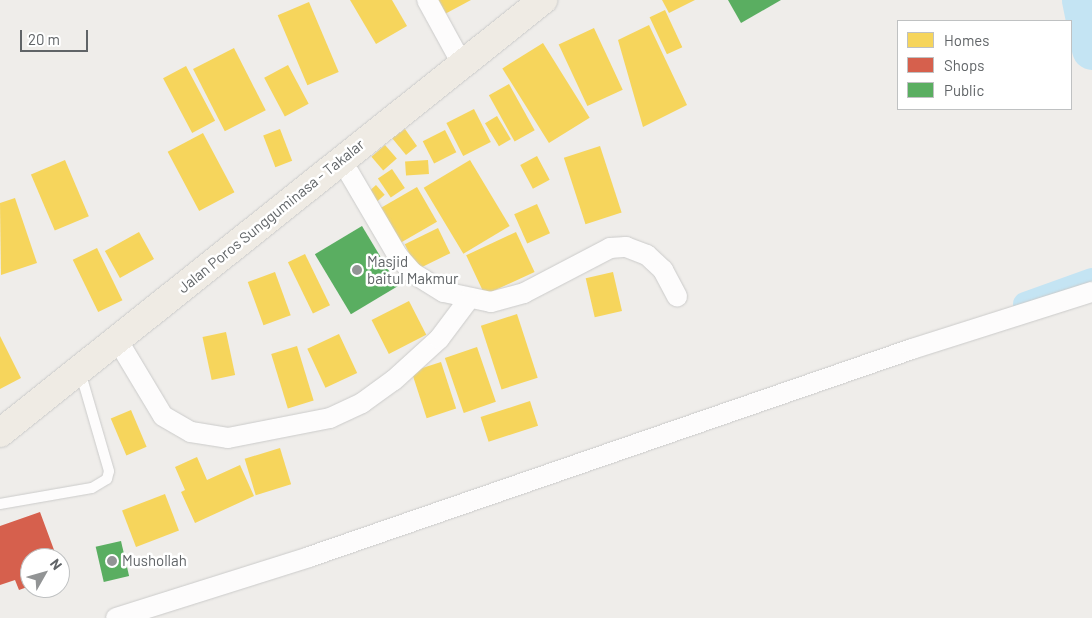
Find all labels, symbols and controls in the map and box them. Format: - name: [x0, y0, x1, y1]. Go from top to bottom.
- scale bar: [22, 20, 90, 52]
- legend: [897, 20, 1072, 110]
- text: 20 m: [28, 30, 60, 48]
- text: Homes: [944, 31, 989, 49]
- text: Shops: [944, 56, 984, 74]
- text: Public: [944, 81, 984, 99]
- street label: Jalan Poros Sungguminasa - Takalar: [174, 135, 368, 297]
- place label: Masjid baitul Makmur: [367, 252, 458, 287]
- marker: Masjid baitul Makmur: [351, 264, 363, 276]
- north arrow: [20, 548, 70, 598]
- place label: Mushollah: [122, 552, 187, 570]
- text: N: [47, 555, 66, 573]
- marker: Mushollah: [106, 555, 118, 567]

